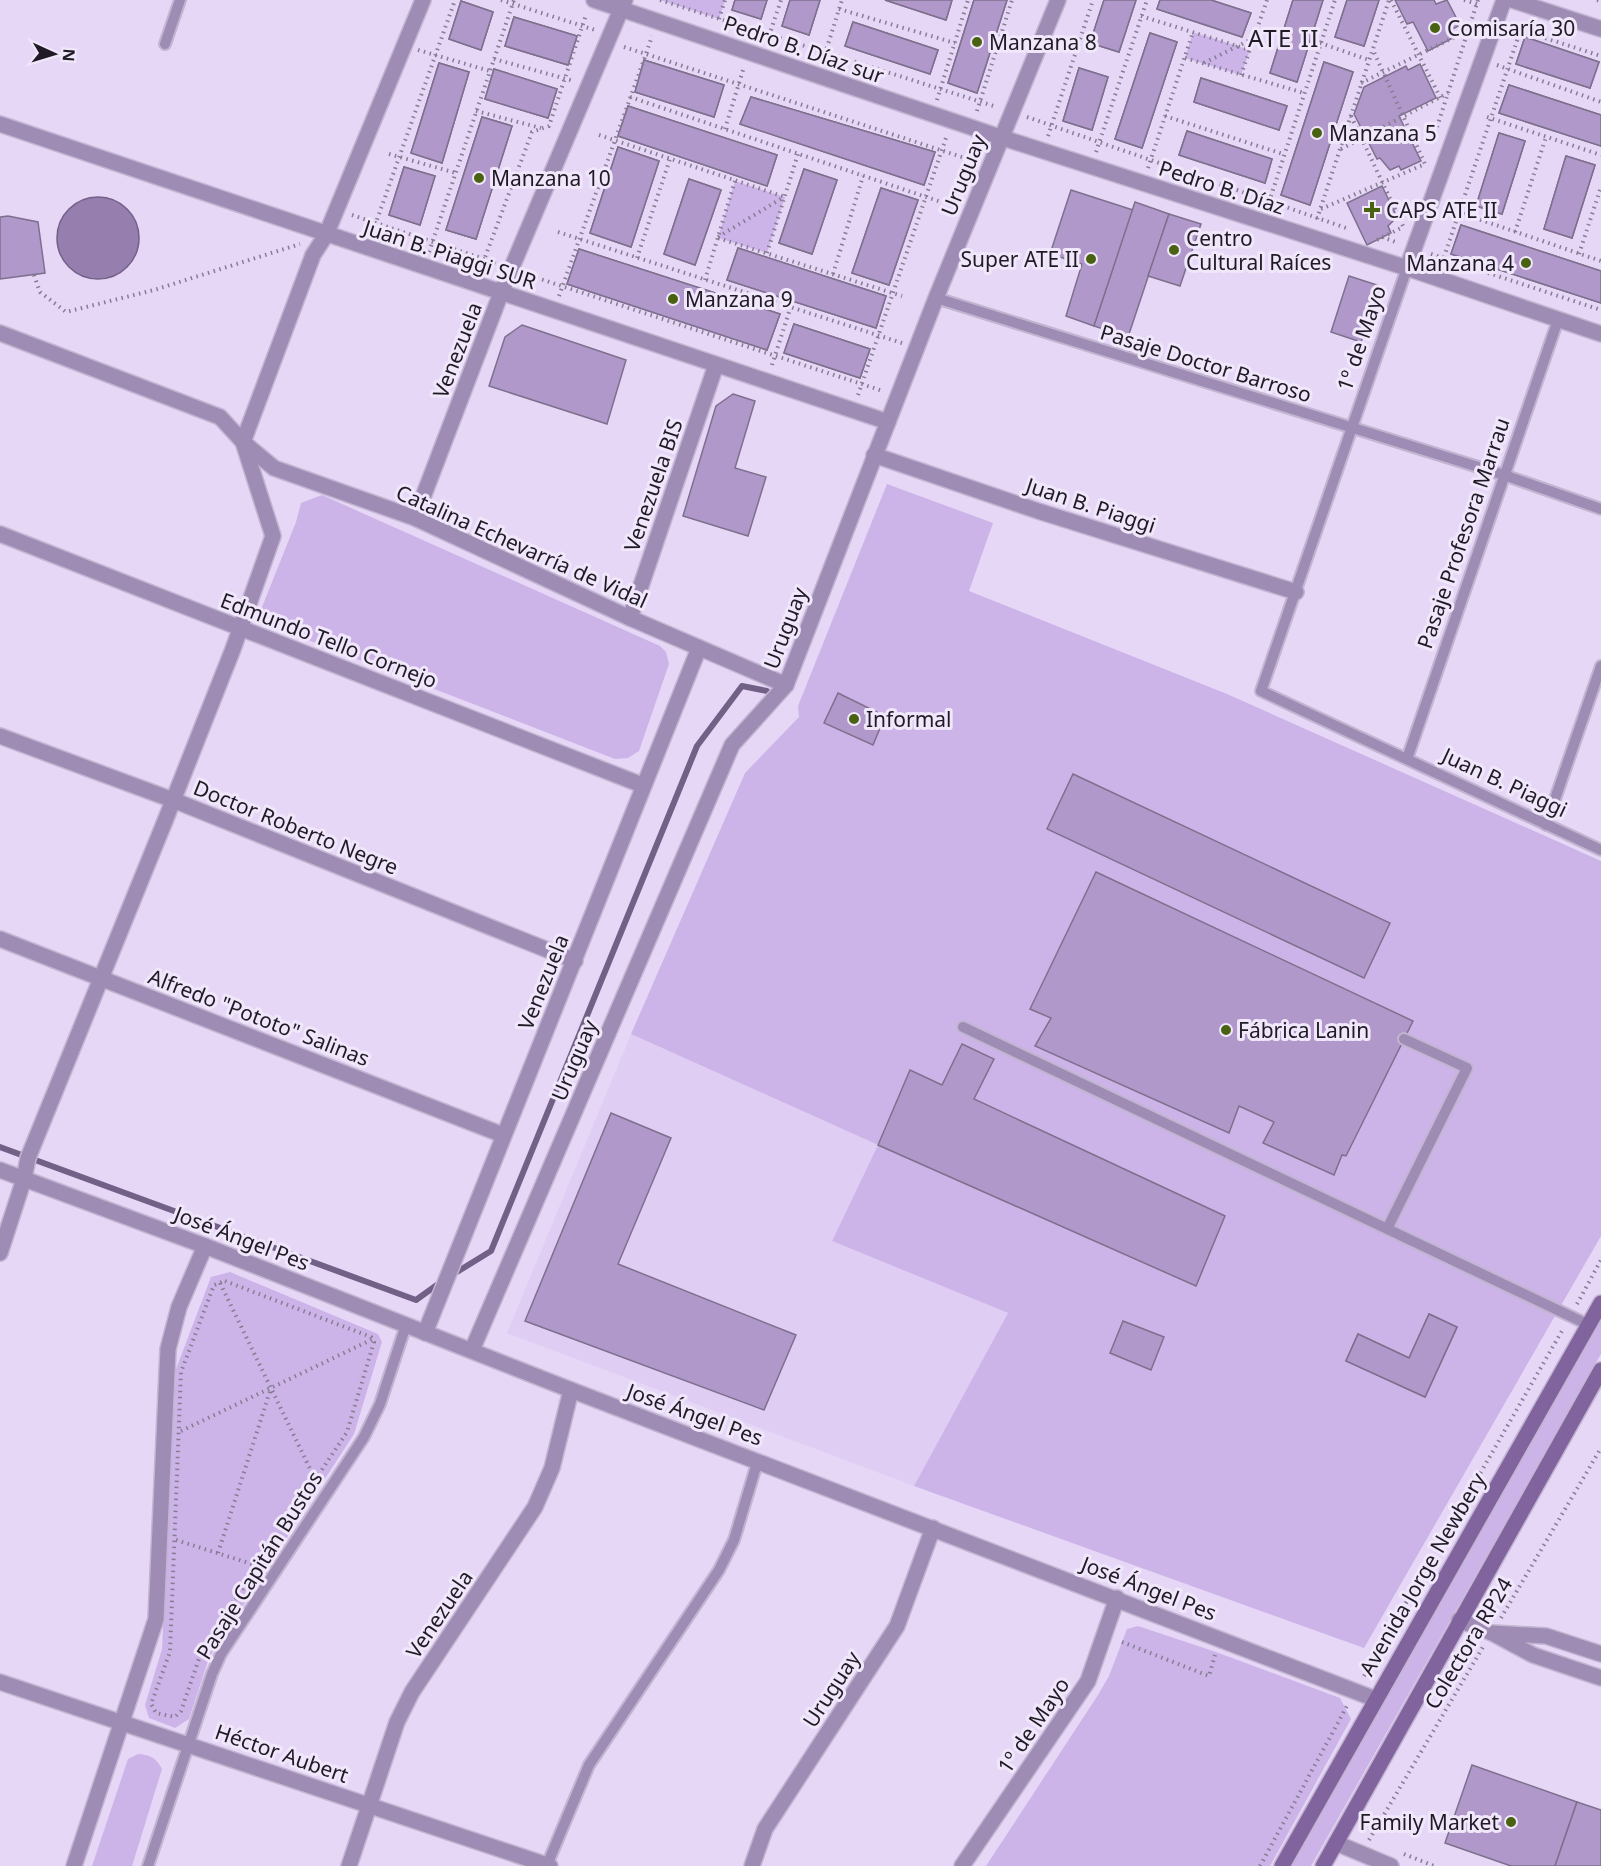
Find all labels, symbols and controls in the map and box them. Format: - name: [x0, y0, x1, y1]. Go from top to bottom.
- street label: Pedro B. Díaz sur: [720, 8, 888, 90]
- place label: Comisaría 30: [1447, 14, 1575, 42]
- district label: ATE II: [1248, 21, 1320, 54]
- marker: Comisaría 30: [1428, 21, 1442, 35]
- north arrow: [24, 24, 84, 84]
- place label: Manzana 8: [989, 28, 1097, 56]
- marker: Manzana 8: [970, 35, 984, 49]
- text: N: [58, 48, 80, 62]
- place label: Manzana 5: [1329, 119, 1437, 147]
- marker: Manzana 5: [1310, 126, 1324, 140]
- street label: Uruguay: [934, 130, 992, 220]
- street label: Pedro B. Díaz: [1155, 153, 1289, 221]
- place label: Manzana 10: [491, 164, 611, 192]
- marker: Manzana 10: [472, 171, 486, 185]
- place label: CAPS ATE II: [1386, 196, 1497, 224]
- marker: CAPS ATE II: [1363, 201, 1381, 219]
- street label: Juan B. Piaggi SUR: [358, 212, 540, 295]
- place label: Centro Cultural Raíces: [1186, 224, 1331, 276]
- marker: Centro Cultural Raíces: [1167, 243, 1181, 257]
- place label: Super ATE II: [961, 245, 1079, 273]
- place label: Manzana 4: [1406, 249, 1514, 277]
- marker: Super ATE II: [1084, 252, 1098, 266]
- marker: Manzana 4: [1519, 256, 1533, 270]
- street label: 1º de Mayo: [1330, 282, 1392, 394]
- place label: Manzana 9: [685, 285, 793, 313]
- marker: Manzana 9: [666, 292, 680, 306]
- street label: Venezuela: [426, 298, 488, 402]
- street label: Pasaje Doctor Barroso: [1097, 318, 1315, 408]
- street label: Pasaje Profesora Marrau: [1410, 414, 1516, 652]
- street label: Venezuela BIS: [617, 415, 689, 555]
- street label: Juan B. Piaggi: [1021, 470, 1159, 539]
- street label: Catalina Echevarría de Vidal: [392, 478, 652, 614]
- street label: Uruguay: [757, 583, 813, 673]
- street label: Edmundo Tello Cornejo: [217, 586, 441, 694]
- place label: Informal: [866, 705, 952, 733]
- marker: Informal: [847, 712, 861, 726]
- street label: Juan B. Piaggi: [1436, 740, 1572, 823]
- street label: Doctor Roberto Negre: [190, 773, 402, 881]
- street label: Venezuela: [511, 930, 575, 1034]
- street label: Alfredo "Pototo" Salinas: [144, 962, 374, 1072]
- street label: Uruguay: [544, 1015, 604, 1105]
- place label: Fábrica Lanin: [1238, 1016, 1369, 1044]
- marker: Fábrica Lanin: [1219, 1023, 1233, 1037]
- street label: José Ángel Pes: [169, 1199, 314, 1277]
- street label: José Ángel Pes: [621, 1376, 767, 1452]
- street label: Pasaje Capitán Bustos: [190, 1465, 328, 1665]
- street label: Avenida Jorge Newbery: [1352, 1467, 1492, 1680]
- street label: José Ángel Pes: [1076, 1549, 1221, 1627]
- street label: Venezuela: [399, 1564, 479, 1664]
- street label: Colectora RP24: [1418, 1572, 1518, 1714]
- street label: Uruguay: [796, 1645, 866, 1732]
- street label: 1º de Mayo: [991, 1672, 1075, 1778]
- street label: Héctor Aubert: [212, 1717, 353, 1789]
- place label: Family Market: [1360, 1808, 1499, 1836]
- marker: Family Market: [1504, 1815, 1518, 1829]

